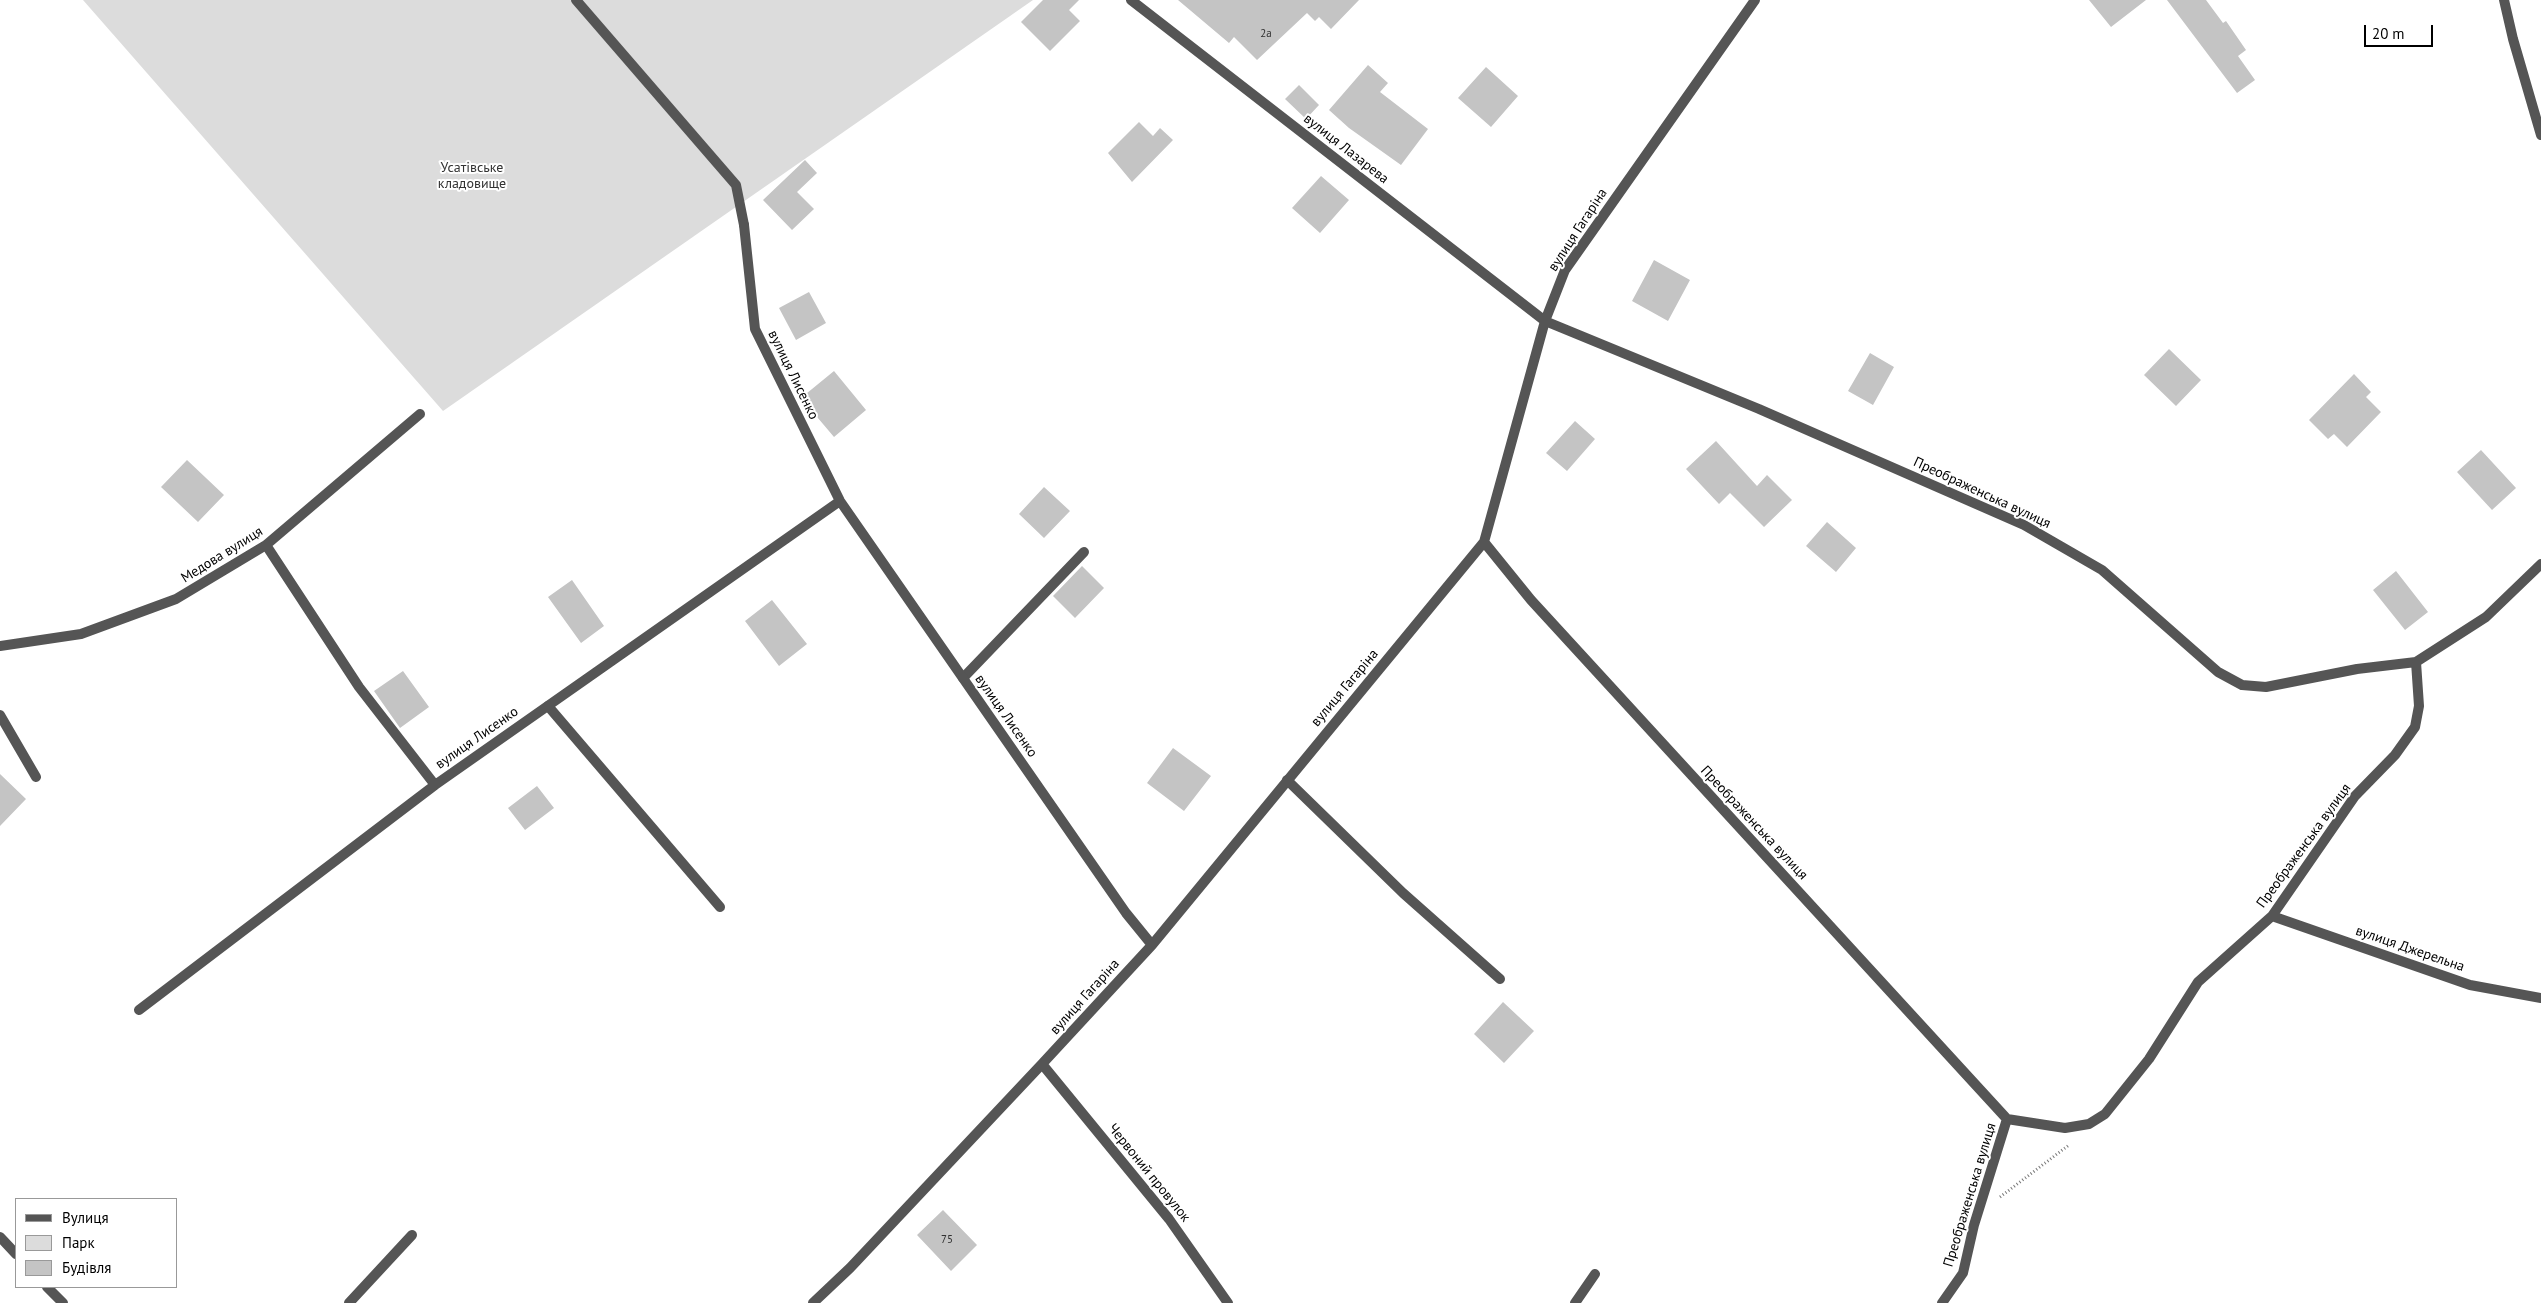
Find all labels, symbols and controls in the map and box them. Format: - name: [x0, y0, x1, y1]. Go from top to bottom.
- scale bar: [2366, 15, 2435, 47]
- text: 20 m: [2372, 24, 2405, 43]
- house number: 2а: [1260, 27, 1272, 41]
- street label: вулиця Лазарева: [1300, 111, 1392, 187]
- park label: Усатівське кладовище: [438, 160, 506, 192]
- street label: вулиця Гагаріна: [1545, 185, 1611, 275]
- street label: вулиця Лисенко: [764, 328, 822, 422]
- street label: Преображенська вулиця: [1911, 454, 2053, 532]
- street label: Медова вулиця: [178, 523, 266, 587]
- street label: вулиця Гагаріна: [1308, 646, 1382, 730]
- street label: вулиця Лисенко: [971, 671, 1041, 761]
- street label: вулиця Лисенко: [432, 703, 522, 773]
- street label: Преображенська вулиця: [1697, 763, 1811, 883]
- street label: Преображенська вулиця: [2253, 781, 2355, 911]
- street label: вулиця Джерельна: [2353, 922, 2467, 976]
- street label: вулиця Гагаріна: [1047, 956, 1123, 1038]
- street label: Червоний провулок: [1104, 1121, 1194, 1225]
- street label: Преображенська вулиця: [1940, 1121, 2000, 1269]
- legend: [15, 1198, 178, 1288]
- text: Вулиця: [62, 1208, 109, 1227]
- text: Парк: [62, 1233, 95, 1252]
- house number: 75: [941, 1233, 953, 1247]
- text: Будівля: [62, 1258, 111, 1277]

